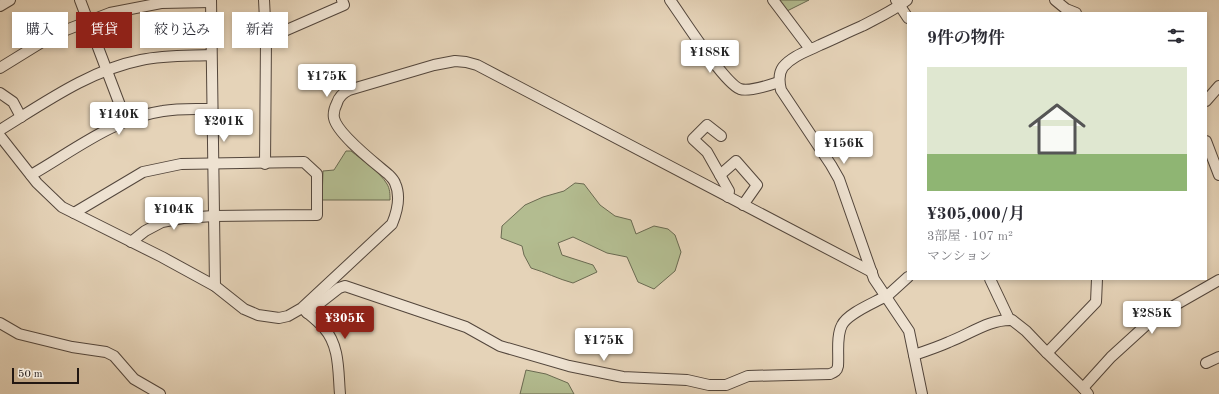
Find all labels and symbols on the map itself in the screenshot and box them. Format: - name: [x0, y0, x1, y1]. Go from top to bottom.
- pin: ¥188K: [682, 40, 738, 74]
- pin: ¥175K: [299, 64, 355, 98]
- pin: ¥140K: [91, 102, 147, 136]
- pin: ¥201K: [196, 109, 252, 143]
- pin: ¥156K: [816, 131, 872, 165]
- pin: ¥104K: [146, 197, 202, 231]
- pin: ¥285K: [1124, 301, 1180, 335]
- pin: ¥305K: [317, 306, 373, 340]
- pin: ¥175K: [576, 328, 632, 362]
- scale bar: [12, 366, 79, 385]

